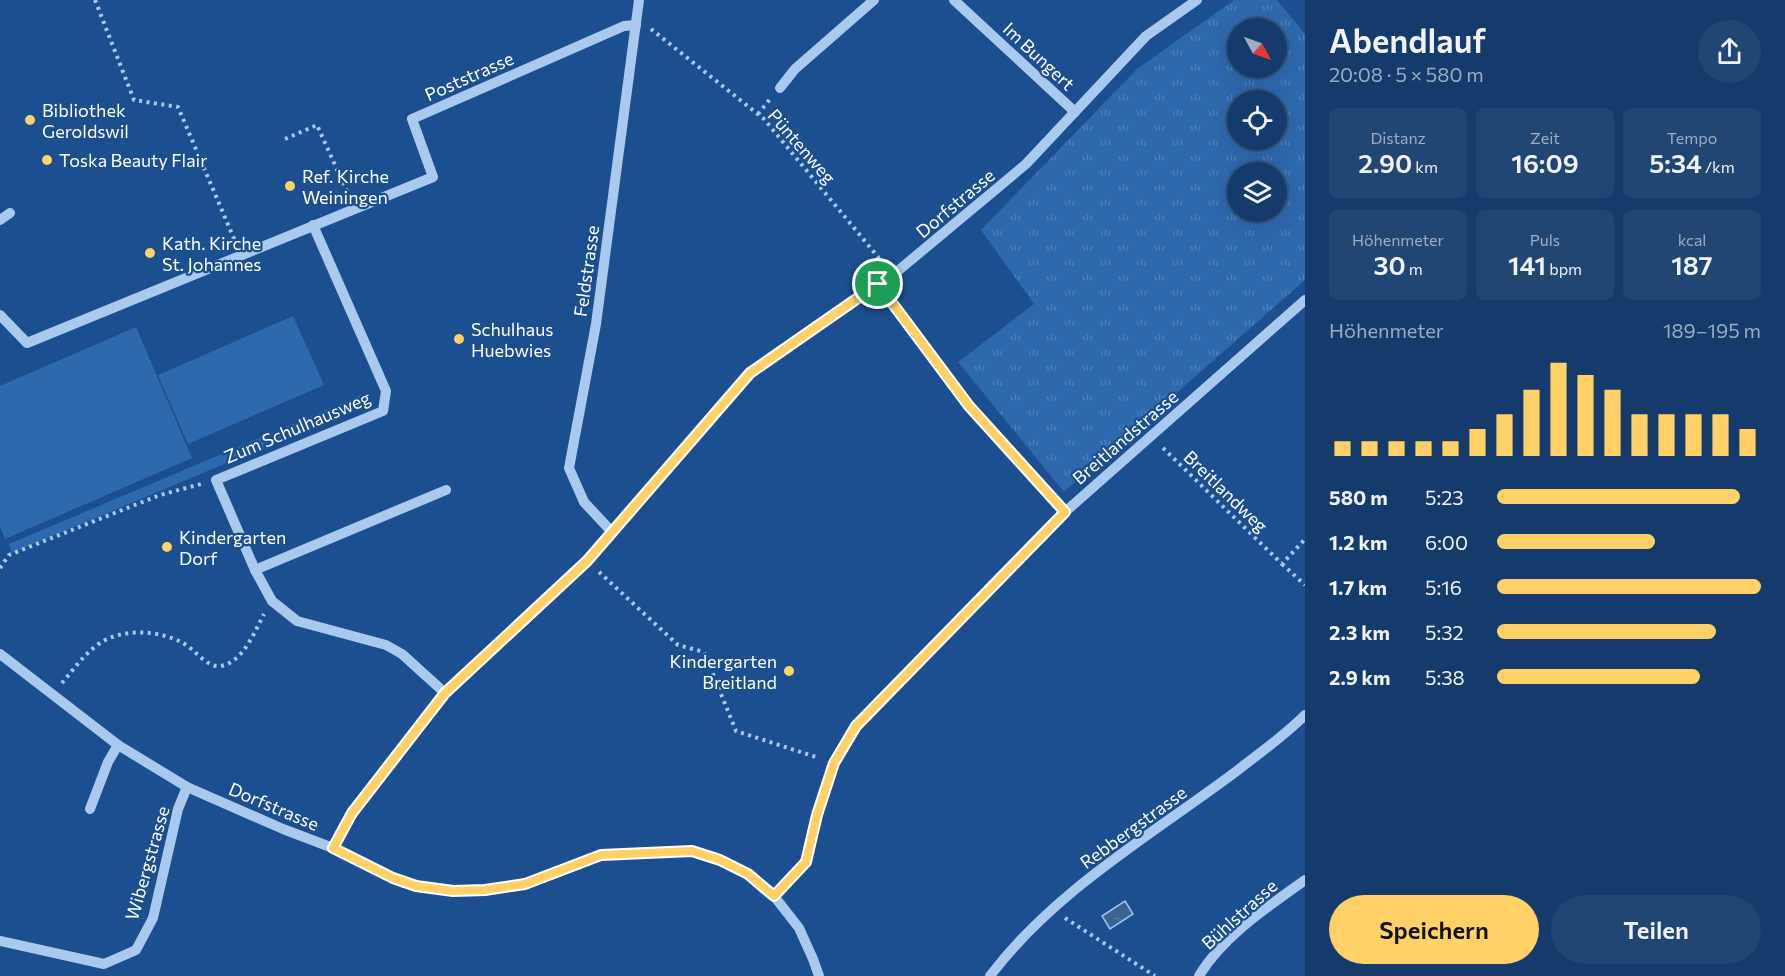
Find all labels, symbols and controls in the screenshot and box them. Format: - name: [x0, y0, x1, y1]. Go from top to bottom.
- street label: Im Bungert: [999, 17, 1079, 95]
- north arrow: [1227, 18, 1287, 78]
- map controls: [1227, 18, 1287, 222]
- text: Abendlauf: [1329, 19, 1486, 60]
- button: share: [1698, 20, 1761, 83]
- street label: Poststrasse: [421, 47, 517, 105]
- text: 20:08 · 5 × 580 m: [1329, 62, 1484, 86]
- button: locate: [1227, 90, 1287, 150]
- place label: Bibliothek Geroldswil: [42, 99, 129, 142]
- street label: Püntenweg: [764, 104, 841, 188]
- marker: Bibliothek Geroldswil: [23, 113, 37, 127]
- text: Distanz: [1370, 128, 1426, 147]
- text: Zeit: [1530, 128, 1560, 147]
- text: Tempo: [1667, 128, 1717, 147]
- text: 2.90: [1358, 147, 1412, 178]
- text: 16:09: [1511, 147, 1579, 178]
- text: 5:34: [1649, 147, 1702, 178]
- place label: Toska Beauty Flair: [59, 149, 207, 171]
- marker: Toska Beauty Flair: [40, 153, 54, 167]
- text: km: [1412, 157, 1438, 176]
- text: /km: [1702, 157, 1735, 176]
- button: layers: [1227, 162, 1287, 222]
- street label: Dorfstrasse: [911, 164, 999, 242]
- place label: Ref. Kirche Weiningen: [302, 165, 389, 208]
- marker: Ref. Kirche Weiningen: [283, 179, 297, 193]
- street label: Feldstrasse: [569, 224, 603, 318]
- text: Höhenmeter: [1352, 230, 1444, 249]
- text: Puls: [1530, 230, 1560, 249]
- text: kcal: [1678, 230, 1706, 249]
- place label: Kath. Kirche St. Johannes: [162, 232, 262, 275]
- marker: Kath. Kirche St. Johannes: [143, 246, 157, 260]
- text: 30: [1373, 249, 1406, 280]
- text: 141: [1508, 249, 1546, 280]
- text: 187: [1671, 249, 1713, 280]
- pin: [852, 258, 903, 309]
- text: m: [1406, 259, 1423, 278]
- text: bpm: [1546, 259, 1582, 278]
- icon: arrive: [861, 267, 894, 300]
- place label: Schulhaus Huebwies: [471, 318, 553, 361]
- text: Höhenmeter: [1329, 318, 1444, 342]
- text: 189–195 m: [1663, 318, 1761, 342]
- marker: Schulhaus Huebwies: [452, 332, 466, 346]
- street label: Breitlandstrasse: [1068, 385, 1182, 489]
- street label: Zum Schulhausweg: [221, 386, 374, 468]
- street label: Breitlandweg: [1179, 446, 1273, 537]
- text: 580 m: [1329, 485, 1388, 509]
- text: 5:23: [1425, 485, 1464, 509]
- place label: Kindergarten Dorf: [179, 526, 286, 569]
- text: 1.2 km: [1329, 530, 1387, 554]
- text: 6:00: [1425, 530, 1468, 554]
- marker: Kindergarten Dorf: [160, 540, 174, 554]
- text: 1.7 km: [1329, 575, 1387, 599]
- text: 5:16: [1425, 575, 1462, 599]
- text: 2.3 km: [1329, 620, 1390, 644]
- text: 5:32: [1425, 620, 1464, 644]
- place label: Kindergarten Breitland: [670, 650, 777, 693]
- marker: Kindergarten Breitland: [782, 664, 796, 678]
- text: 2.9 km: [1329, 665, 1390, 689]
- text: 5:38: [1425, 665, 1465, 689]
- street label: Dorfstrasse: [226, 777, 322, 835]
- street label: Rebbergstrasse: [1075, 781, 1191, 873]
- street label: Wibergstrasse: [120, 803, 174, 923]
- street label: Bühlstrasse: [1197, 874, 1281, 954]
- button: Speichern: [1329, 895, 1539, 964]
- button: Teilen: [1551, 895, 1761, 964]

